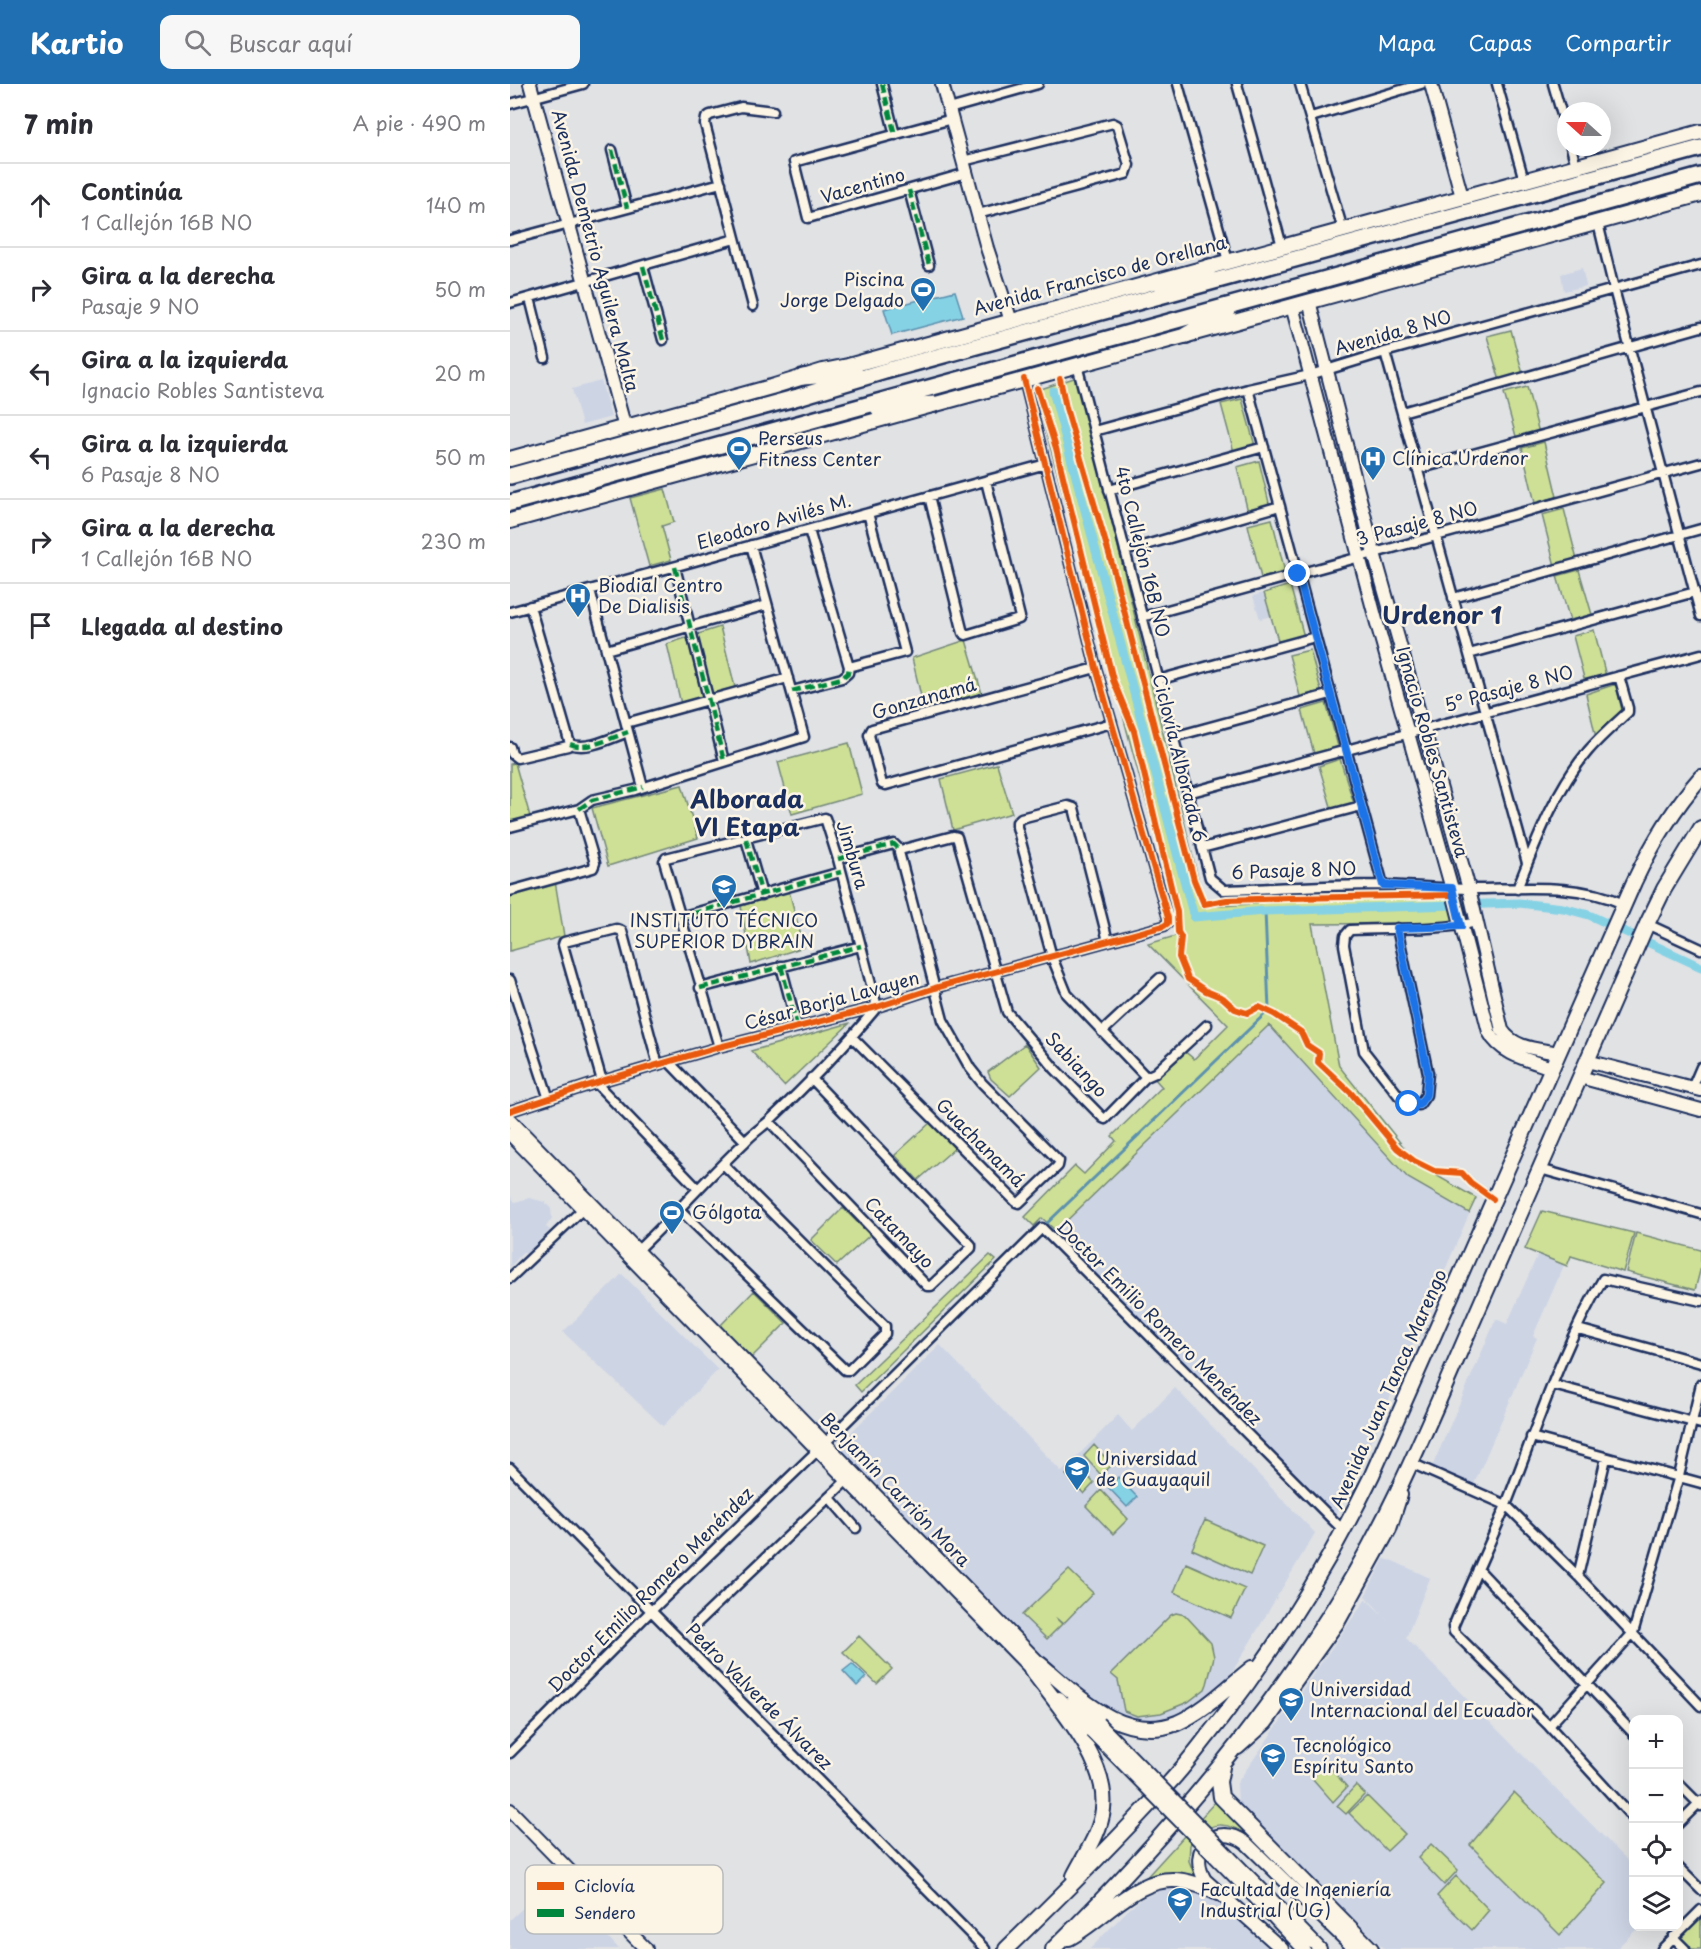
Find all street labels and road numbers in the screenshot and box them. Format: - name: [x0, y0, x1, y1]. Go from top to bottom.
- street label: Avenida Demetrio Aguilera Malta: [546, 106, 647, 396]
- street label: Vacentino: [817, 160, 908, 209]
- street label: Avenida Francisco de Orellana: [970, 228, 1230, 321]
- street label: Avenida 8 NO: [1331, 302, 1454, 361]
- street label: 4to Callejón 16B NO: [1109, 463, 1178, 640]
- street label: Eleodoro Avilés M.: [693, 486, 854, 555]
- street label: 3 Pasaje 8 NO: [1353, 493, 1480, 552]
- street label: Ignacio Robles Santisteva: [1390, 643, 1477, 861]
- street label: 5° Pasaje 8 NO: [1441, 657, 1576, 718]
- street label: Gonzanamá: [868, 670, 980, 725]
- street label: Ciclovía Alborada 6: [1146, 671, 1214, 845]
- street label: Jimbura: [830, 817, 877, 892]
- street label: 6 Pasaje 8 NO: [1231, 854, 1357, 885]
- street label: César Borja Lavayen: [741, 963, 922, 1036]
- street label: Sabiango: [1040, 1025, 1115, 1103]
- street label: Guachanamá: [930, 1091, 1032, 1193]
- street label: Catamayo: [859, 1190, 941, 1274]
- street label: Doctor Emilio Romero Menéndez: [1051, 1213, 1269, 1431]
- street label: Avenida Juan Tanca Marengo: [1323, 1264, 1453, 1512]
- street label: Benjamín Carrión Mora: [815, 1406, 977, 1572]
- street label: Doctor Emilio Romero Menéndez: [541, 1480, 759, 1698]
- street label: Pedro Valverde Álvarez: [681, 1617, 840, 1776]

